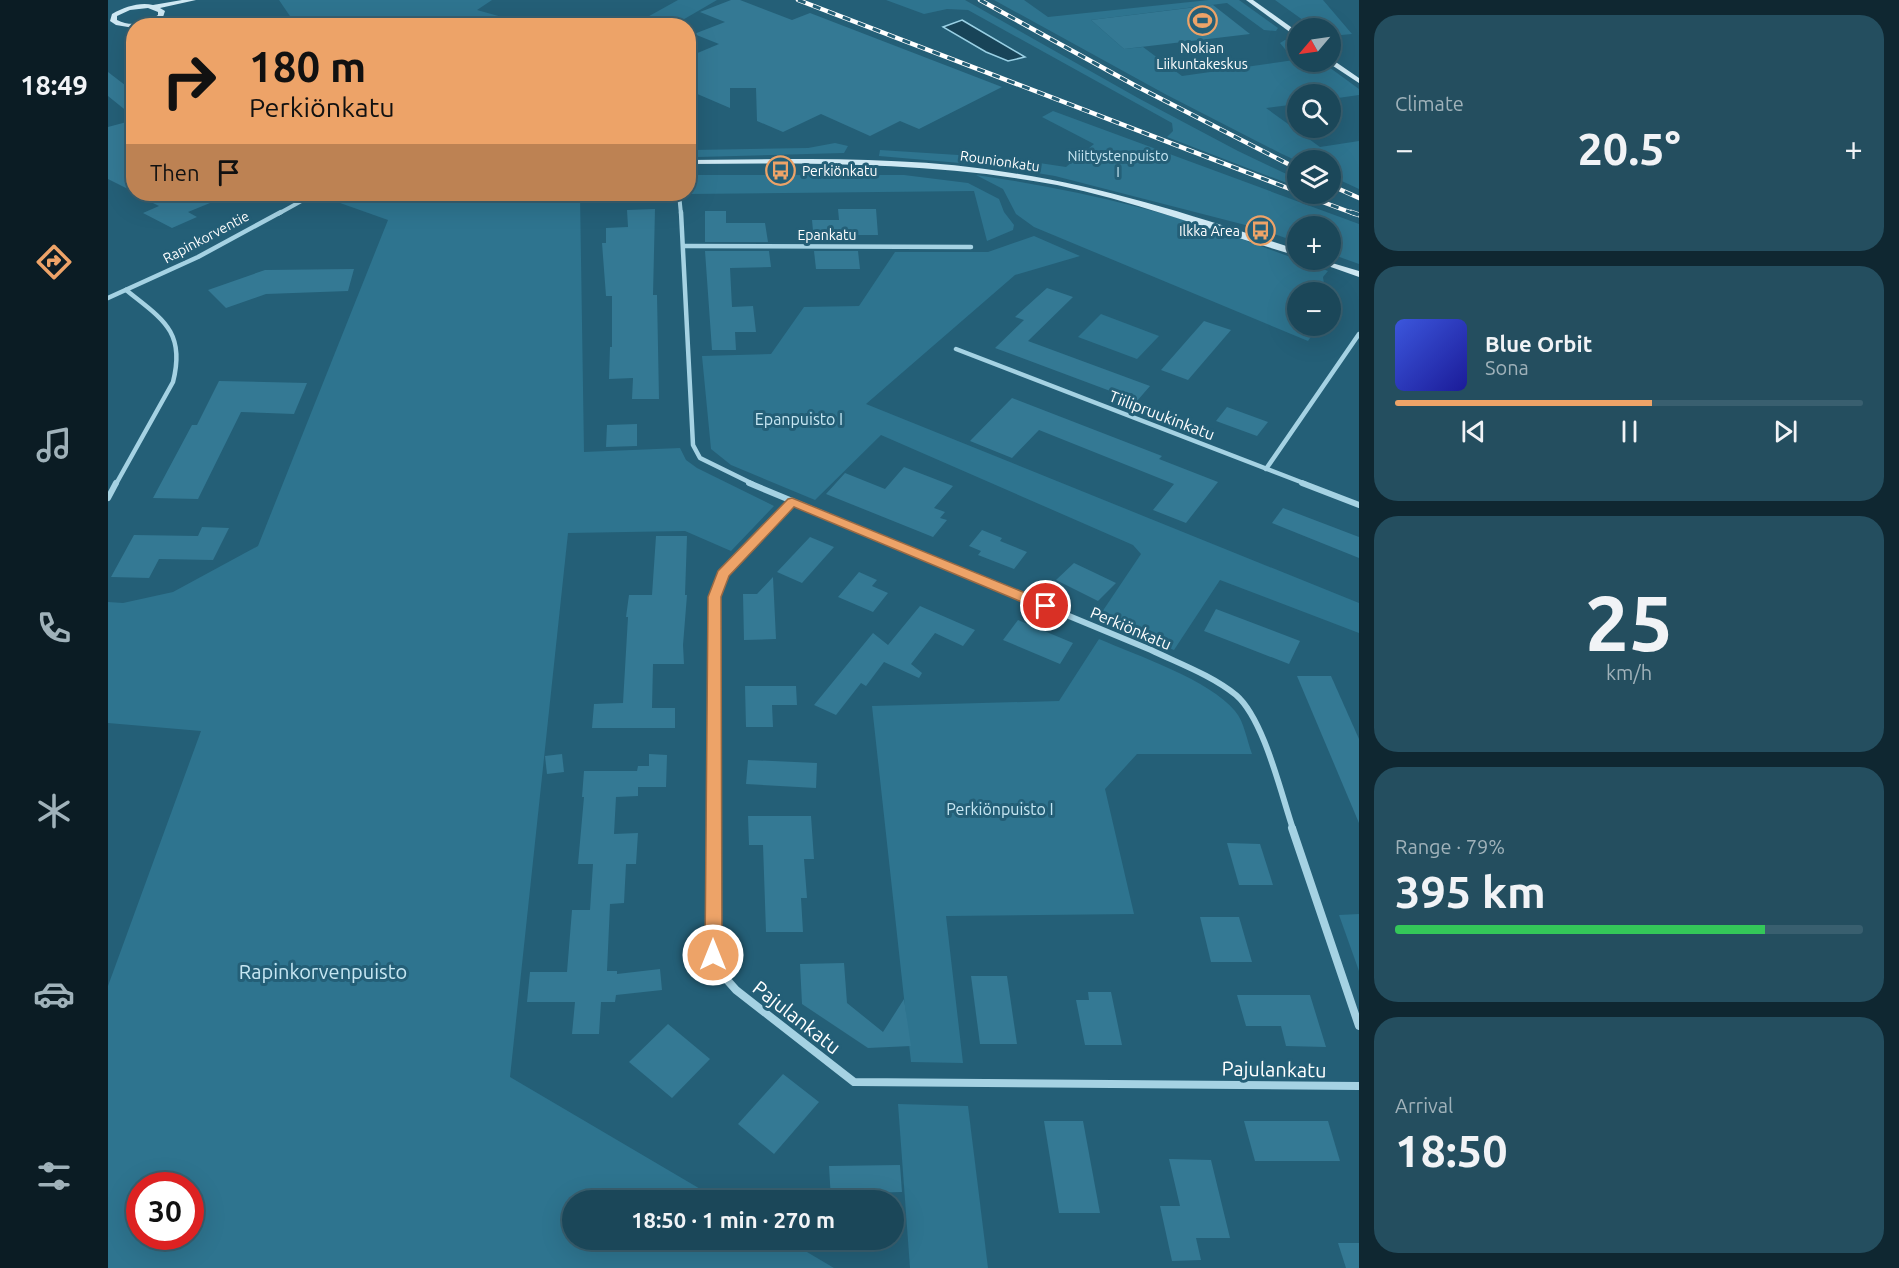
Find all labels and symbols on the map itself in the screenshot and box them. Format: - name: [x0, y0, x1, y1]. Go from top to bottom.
- sports icon: Nokian Liikuntakeskus: [1186, 5, 1218, 37]
- north arrow: [1287, 18, 1341, 72]
- place label: Nokian Liikuntakeskus: [1156, 40, 1248, 72]
- street label: Rounionkatu: [959, 147, 1041, 175]
- park label: Niittystenpuisto I: [1067, 148, 1169, 180]
- bus stop icon: Perkiönkatu: [765, 155, 797, 187]
- place label: Perkiönkatu: [802, 163, 878, 179]
- street label: Rapinkorventie: [160, 208, 252, 266]
- bus stop icon: Ilkka Area: [1245, 215, 1277, 247]
- place label: Ilkka Area: [1179, 223, 1240, 239]
- street label: Epankatu: [798, 227, 856, 243]
- street label: Tiilipruukinkatu: [1107, 387, 1217, 443]
- park label: Epanpuisto I: [755, 410, 843, 428]
- pin: [1020, 580, 1071, 631]
- street label: Perkiönkatu: [1088, 603, 1174, 653]
- park label: Perkiönpuisto I: [946, 800, 1054, 818]
- position arrow: [681, 923, 745, 987]
- park label: Rapinkorvenpuisto: [239, 960, 407, 983]
- street label: Pajulankatu: [749, 976, 845, 1058]
- street label: Pajulankatu: [1221, 1057, 1327, 1081]
- speed limit sign: 30: [126, 1172, 204, 1250]

